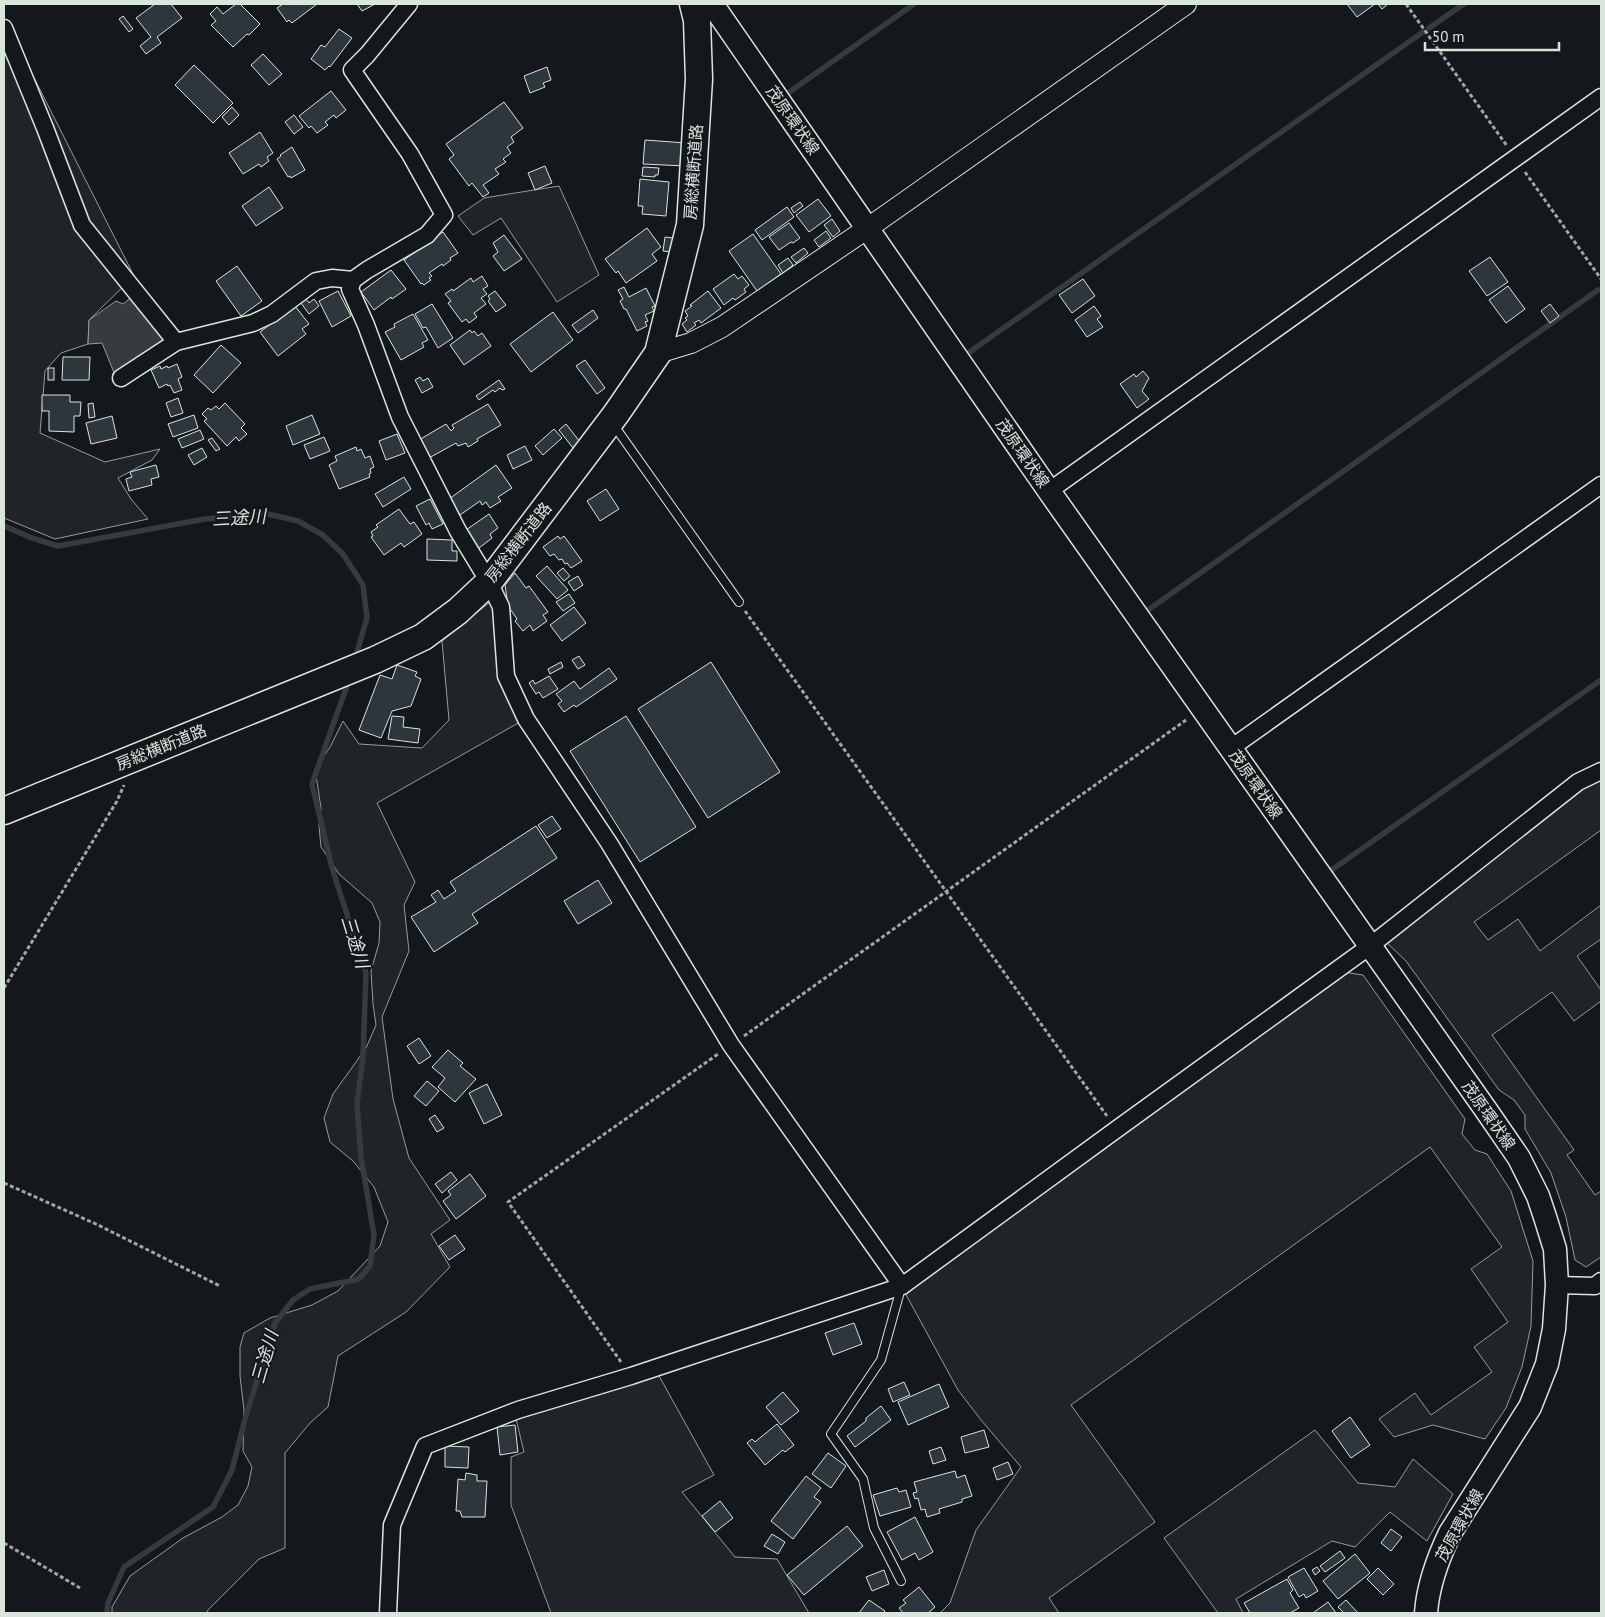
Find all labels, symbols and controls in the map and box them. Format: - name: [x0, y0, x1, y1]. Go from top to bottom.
- scale bar: [1425, 20, 1559, 52]
- text: 50 m: [1432, 27, 1465, 46]
- street label: 茂原環状線: [762, 81, 824, 159]
- street label: 房総横断道路: [680, 123, 706, 221]
- street label: 茂原環状線: [992, 414, 1054, 492]
- street label: 房総横断道路: [481, 498, 555, 586]
- water label: 三途川: [211, 504, 269, 530]
- street label: 房総横断道路: [113, 720, 209, 774]
- street label: 茂原環状線: [1225, 745, 1287, 823]
- water label: 三途川: [337, 913, 375, 973]
- street label: 茂原環状線: [1458, 1076, 1520, 1154]
- water label: 三途川: [246, 1326, 284, 1386]
- street label: 茂原環状線: [1431, 1485, 1487, 1565]

